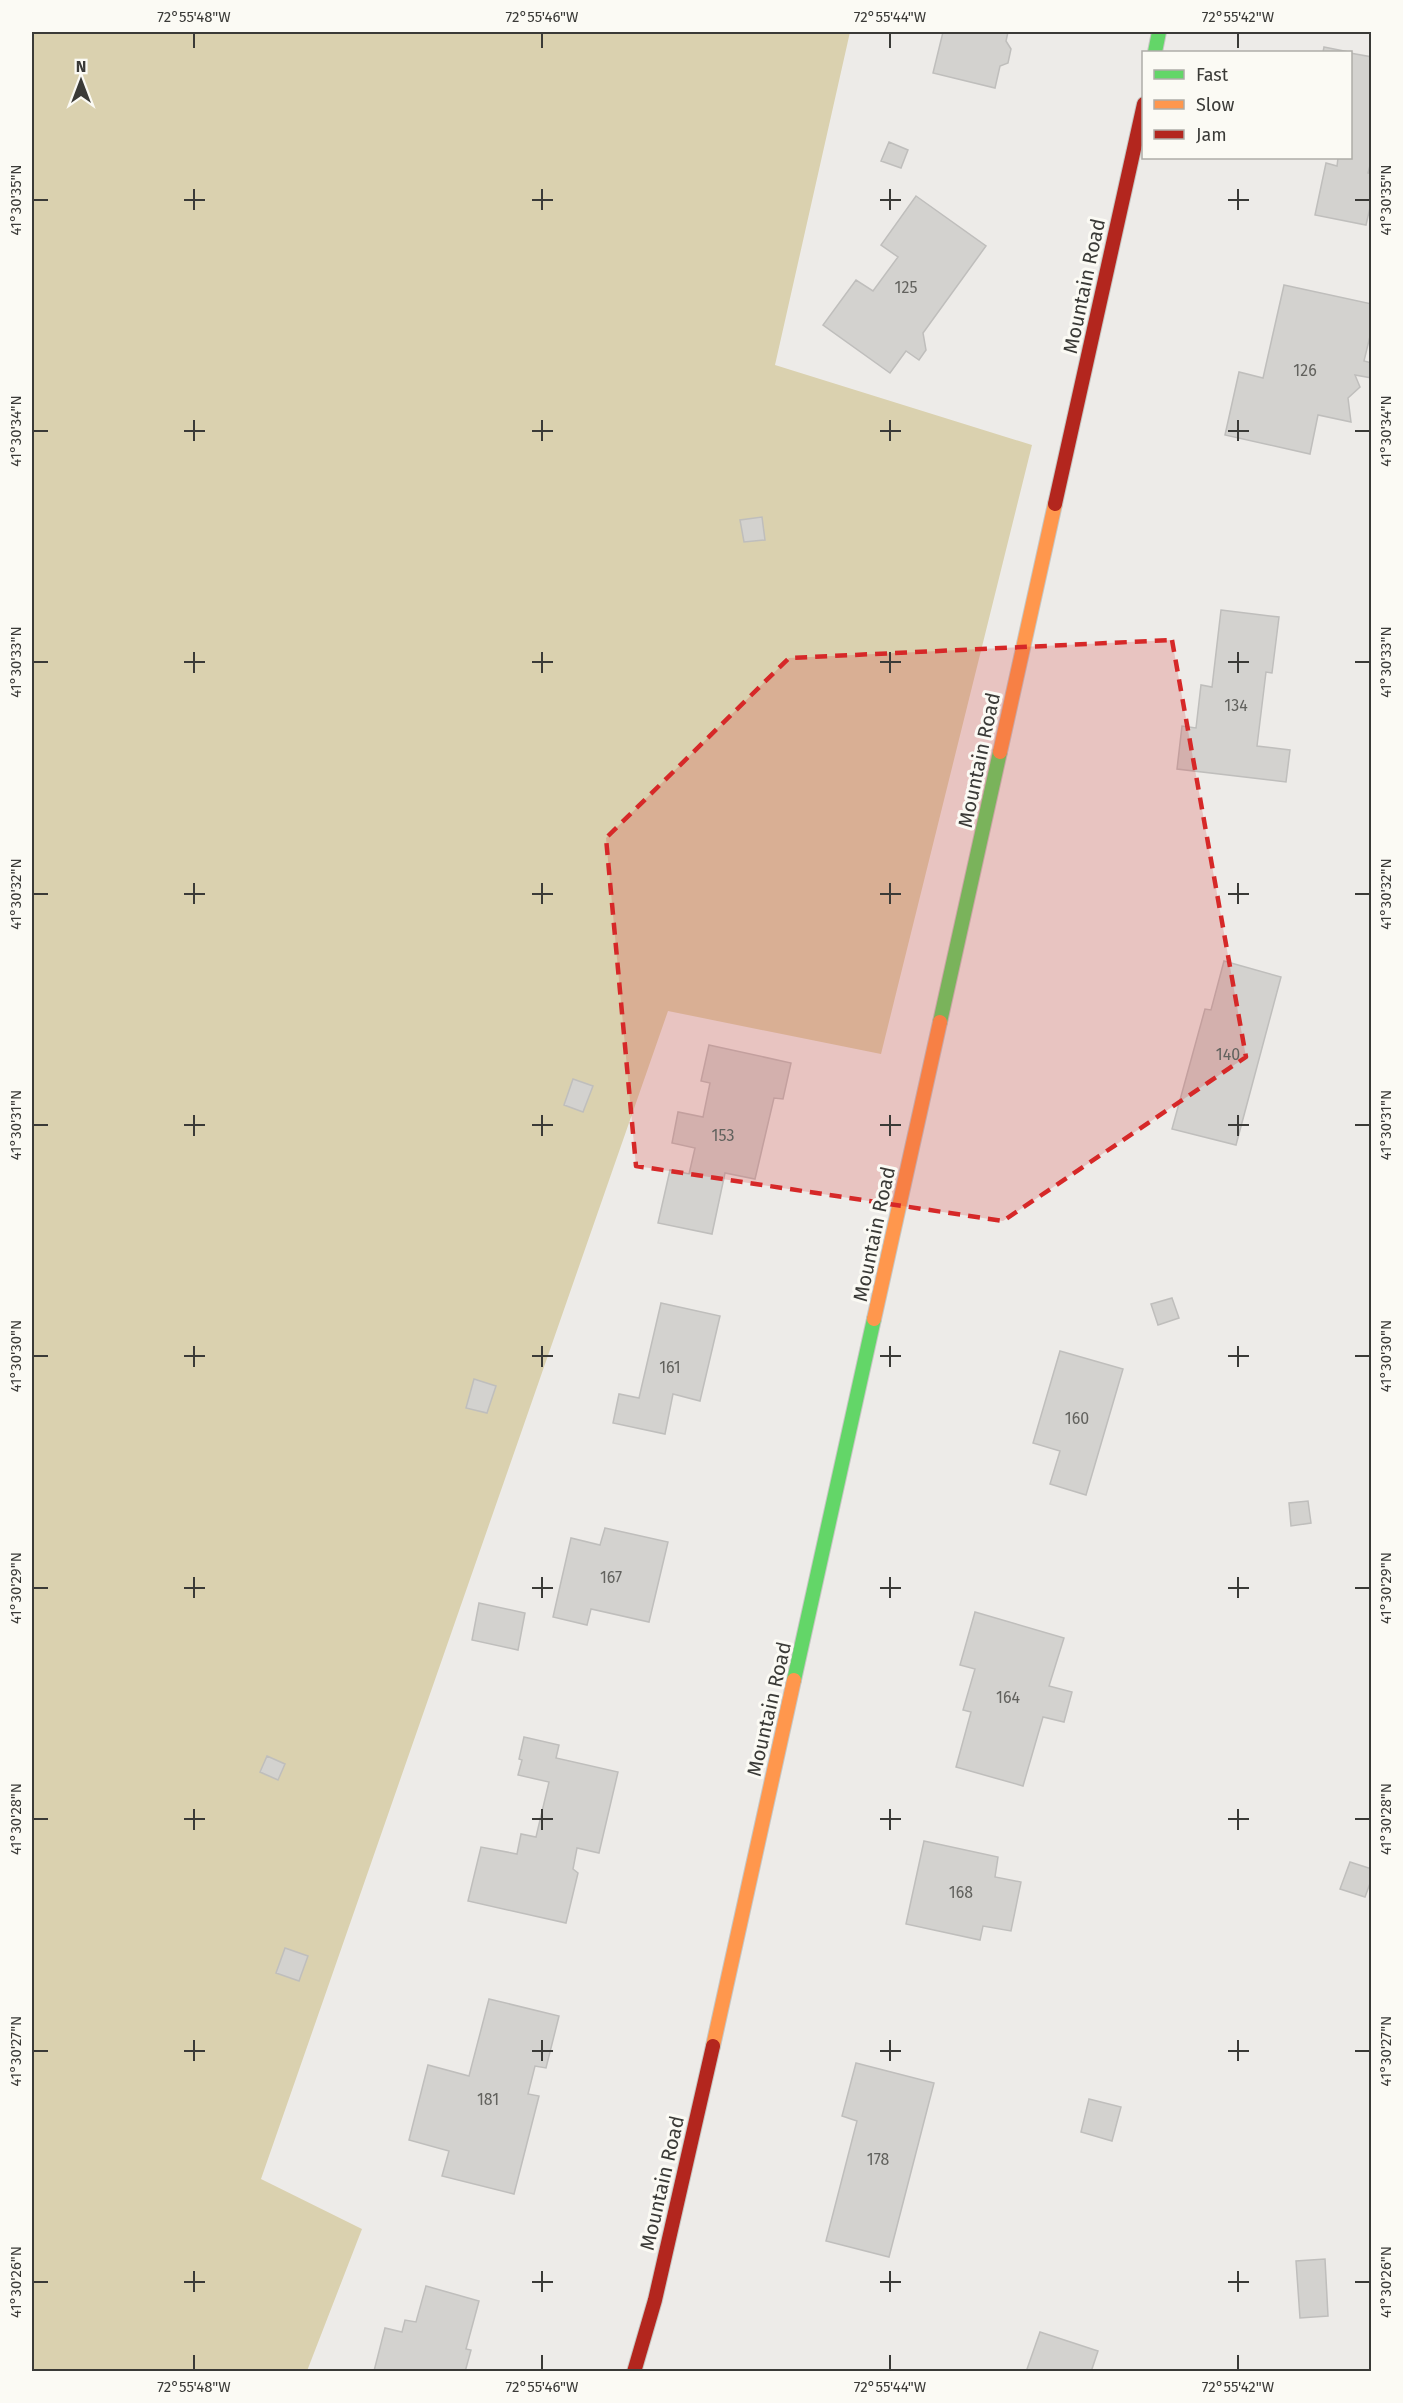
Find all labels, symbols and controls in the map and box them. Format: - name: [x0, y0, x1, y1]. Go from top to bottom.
- text: 72°55'48"W: [157, 8, 231, 26]
- text: 72°55'46"W: [506, 8, 579, 26]
- text: 72°55'44"W: [854, 8, 927, 26]
- text: 72°55'42"W: [1202, 8, 1275, 26]
- north arrow: [51, 51, 111, 111]
- legend: [1142, 51, 1352, 159]
- text: N: [76, 57, 86, 76]
- text: Fast: [1196, 64, 1229, 86]
- text: Slow: [1196, 94, 1235, 116]
- text: Jam: [1196, 124, 1227, 146]
- text: 41°30'35"N: [7, 164, 25, 236]
- text: 41°30'35"N: [1377, 164, 1395, 236]
- street label: Mountain Road: [1058, 216, 1110, 356]
- house number: 125: [895, 278, 917, 297]
- house number: 126: [1293, 361, 1317, 380]
- text: 41°30'34"N: [7, 395, 25, 467]
- text: 41°30'34"N: [1377, 395, 1395, 467]
- text: 41°30'33"N: [7, 626, 25, 698]
- text: 41°30'33"N: [1377, 626, 1395, 698]
- street label: Mountain Road: [953, 690, 1005, 830]
- house number: 134: [1224, 696, 1248, 715]
- text: 41°30'32"N: [7, 858, 25, 930]
- text: 41°30'32"N: [1377, 858, 1395, 930]
- house number: 140: [1216, 1045, 1240, 1064]
- text: 41°30'31"N: [7, 1090, 25, 1160]
- text: 41°30'31"N: [1377, 1090, 1395, 1160]
- house number: 153: [712, 1126, 734, 1145]
- street label: Mountain Road: [848, 1164, 900, 1304]
- text: 41°30'30"N: [7, 1320, 25, 1392]
- text: 41°30'30"N: [1377, 1320, 1395, 1392]
- house number: 161: [659, 1358, 681, 1377]
- house number: 160: [1065, 1409, 1089, 1428]
- text: 41°30'29"N: [7, 1552, 25, 1624]
- text: 41°30'29"N: [1377, 1552, 1395, 1624]
- house number: 167: [600, 1568, 622, 1587]
- street label: Mountain Road: [742, 1639, 796, 1779]
- house number: 164: [996, 1688, 1020, 1707]
- text: 41°30'28"N: [7, 1783, 25, 1855]
- text: 41°30'28"N: [1377, 1783, 1395, 1855]
- house number: 168: [949, 1883, 973, 1902]
- text: 41°30'27"N: [7, 2016, 25, 2086]
- text: 41°30'27"N: [1377, 2016, 1395, 2086]
- house number: 181: [477, 2090, 499, 2109]
- street label: Mountain Road: [635, 2113, 689, 2253]
- house number: 178: [867, 2150, 889, 2169]
- text: 41°30'26"N: [7, 2246, 25, 2318]
- text: 41°30'26"N: [1377, 2246, 1395, 2318]
- text: 72°55'48"W: [157, 2378, 231, 2396]
- text: 72°55'46"W: [506, 2378, 579, 2396]
- text: 72°55'44"W: [854, 2378, 927, 2396]
- text: 72°55'42"W: [1202, 2378, 1275, 2396]

